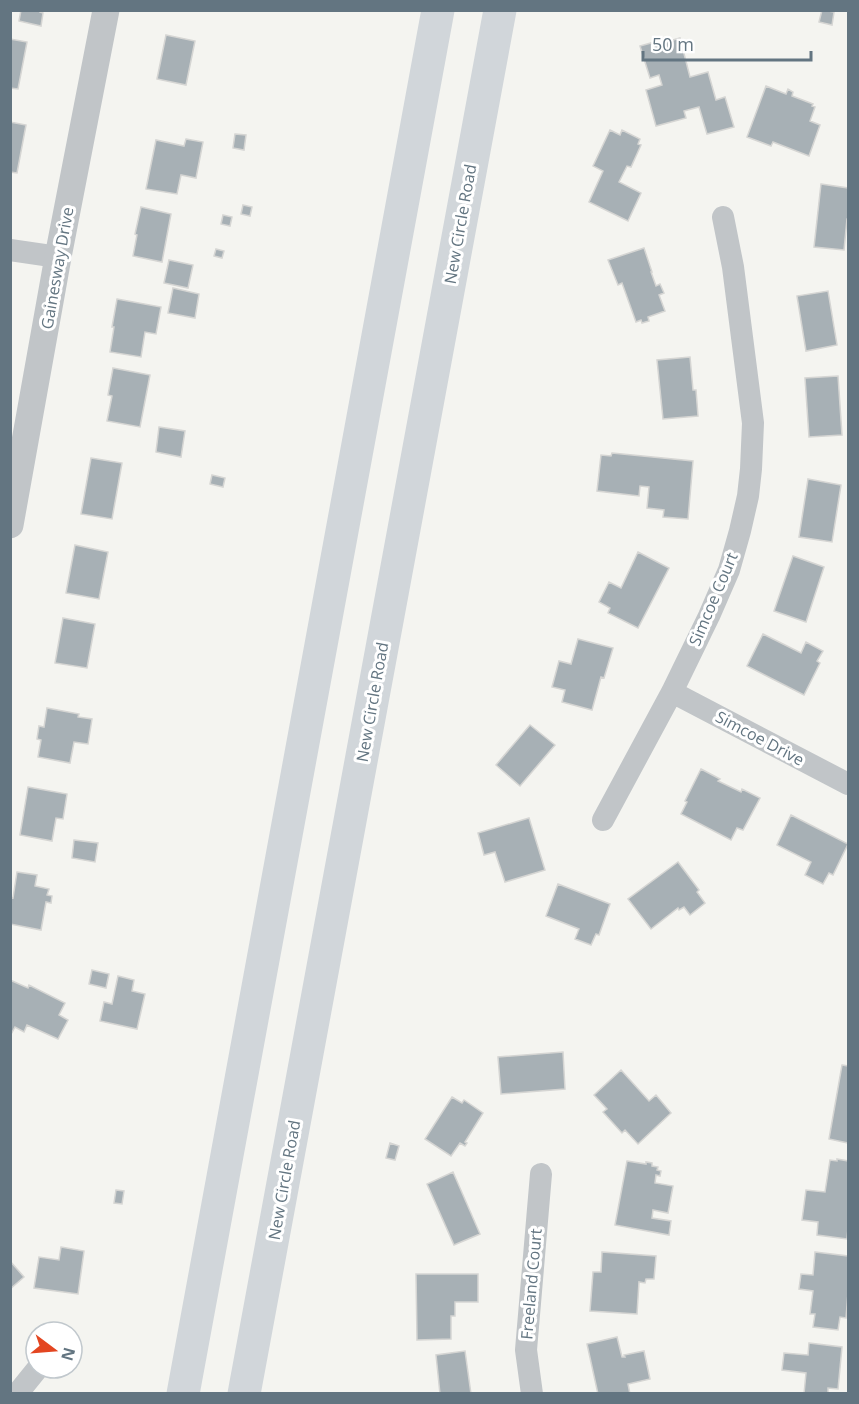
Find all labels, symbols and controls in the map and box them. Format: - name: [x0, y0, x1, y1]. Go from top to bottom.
- scale bar: [643, 24, 811, 62]
- text: 50 m: [652, 32, 694, 56]
- street label: New Circle Road: [439, 162, 481, 286]
- street label: Gainesway Drive: [35, 205, 79, 331]
- street label: Simcoe Court: [683, 548, 743, 649]
- street label: New Circle Road: [351, 640, 393, 764]
- street label: Simcoe Drive: [712, 705, 808, 771]
- street label: New Circle Road: [263, 1118, 305, 1242]
- street label: Freeland Court: [515, 1227, 547, 1340]
- north arrow: [24, 1320, 84, 1380]
- text: N: [56, 1345, 81, 1363]

